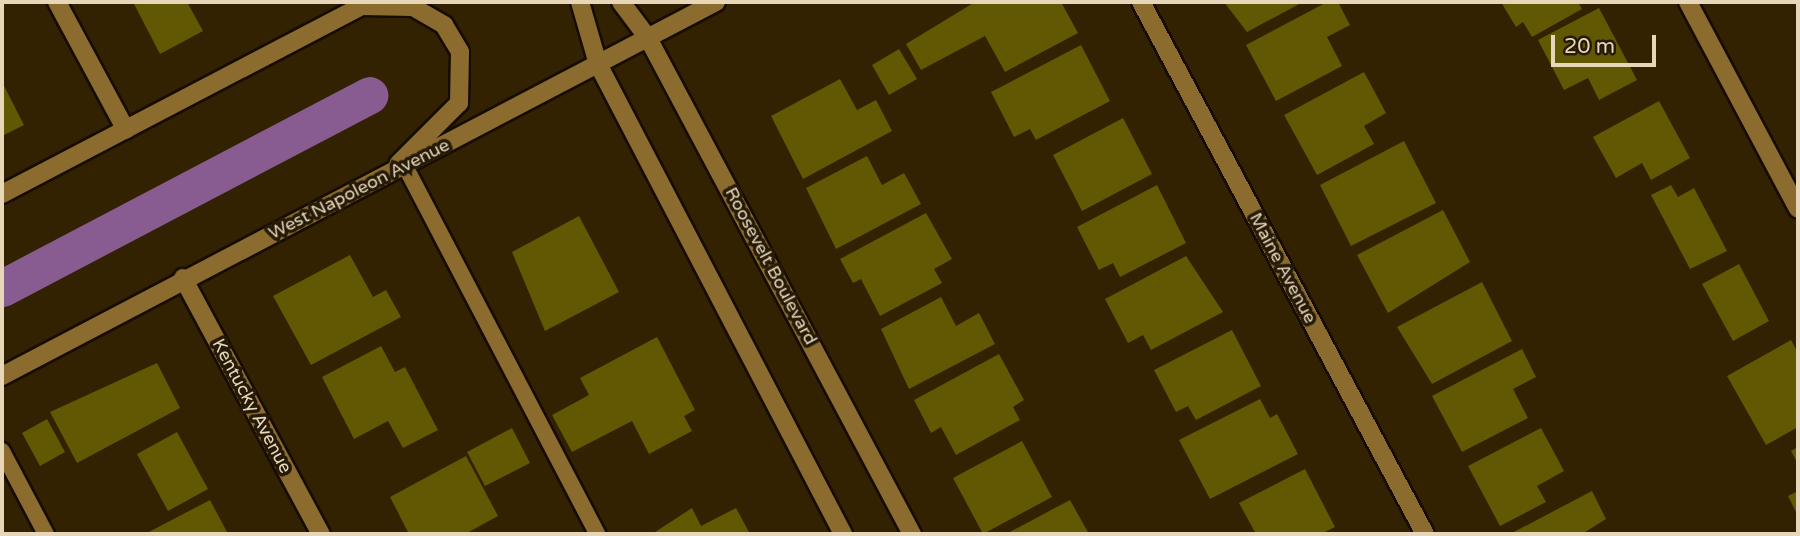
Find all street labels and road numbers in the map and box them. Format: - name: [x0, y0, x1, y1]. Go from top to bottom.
- street label: West Napoleon Avenue: [265, 134, 453, 244]
- street label: Roosevelt Boulevard: [720, 183, 822, 349]
- street label: Maine Avenue: [1245, 209, 1321, 327]
- street label: Kentucky Avenue: [207, 335, 297, 477]

